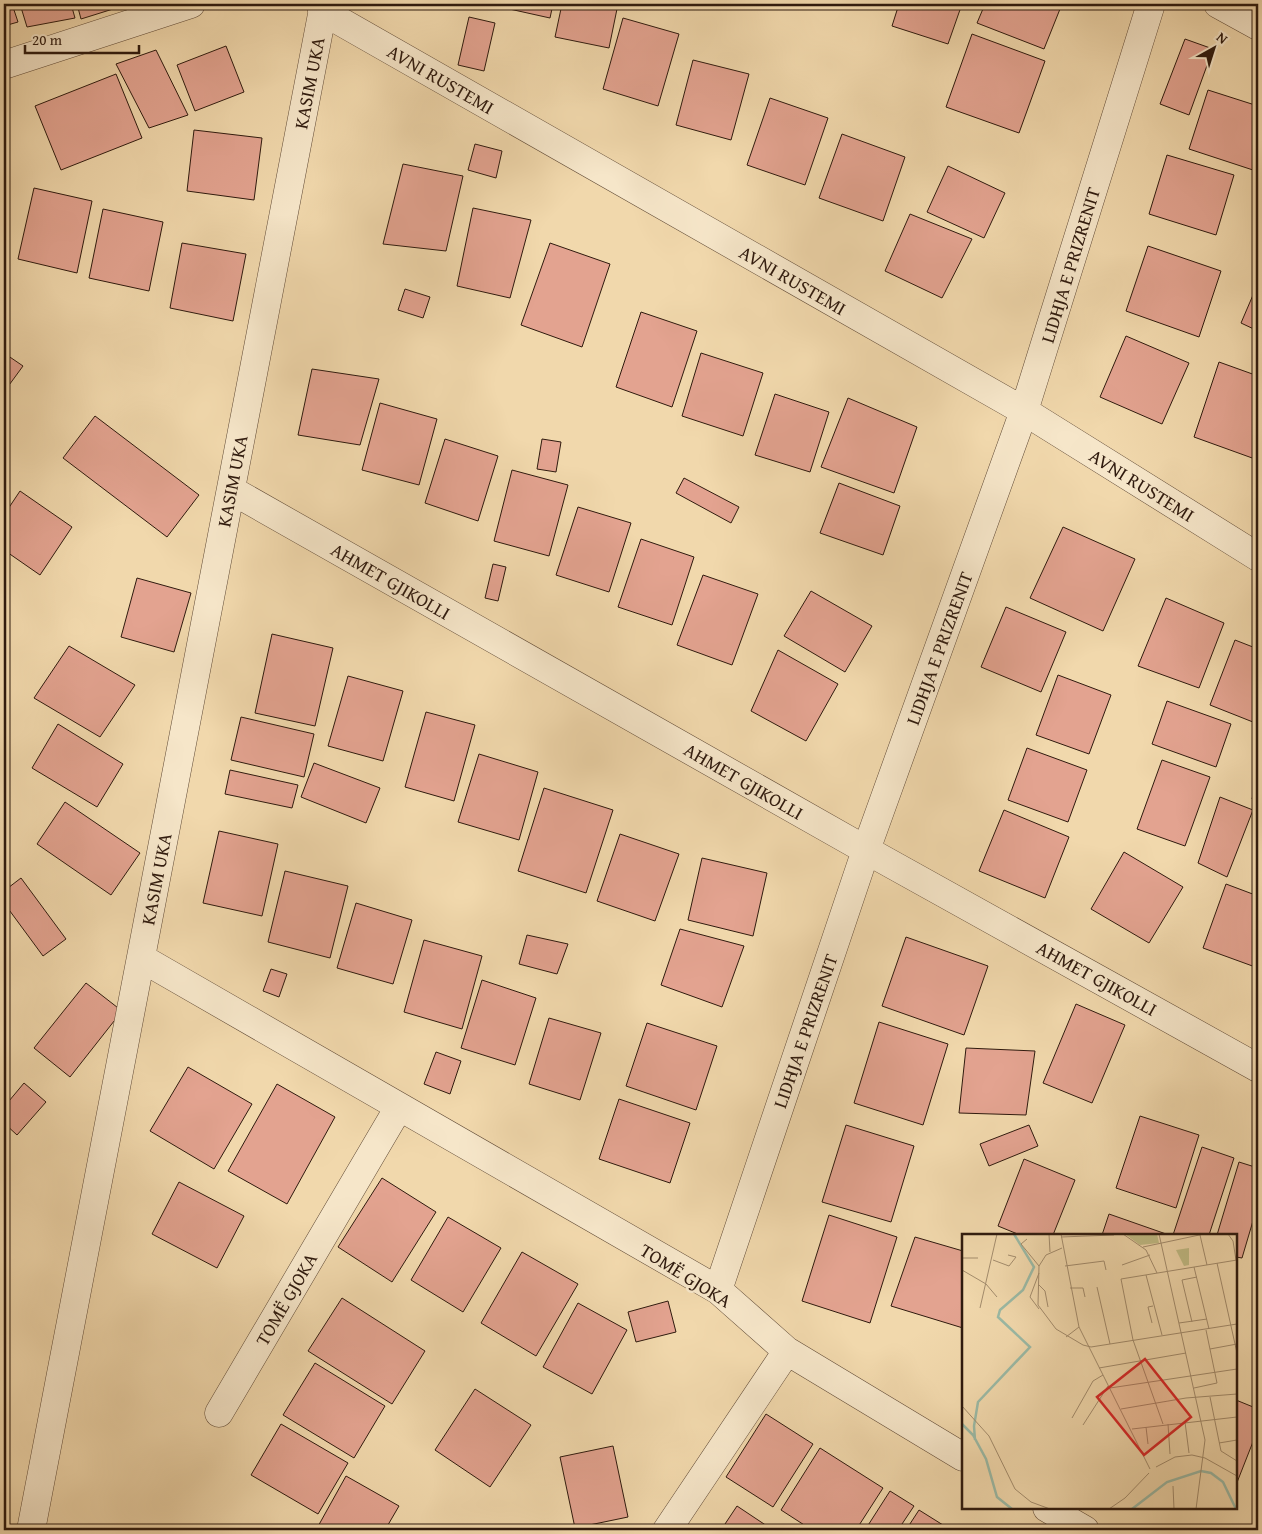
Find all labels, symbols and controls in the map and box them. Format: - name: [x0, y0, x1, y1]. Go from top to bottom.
- scale bar: [25, 22, 139, 54]
- north arrow: [1190, 22, 1240, 72]
- text: N: [1212, 27, 1233, 49]
- text: 20 m: [32, 29, 63, 50]
- street label: KASIM UKA: [286, 34, 332, 131]
- street label: AVNI RUSTEMI: [382, 37, 500, 121]
- street label: LIDHJA E PRIZRENIT: [1033, 183, 1107, 346]
- street label: AVNI RUSTEMI: [734, 238, 852, 322]
- street label: KASIM UKA: [209, 432, 255, 529]
- street label: AVNI RUSTEMI: [1084, 442, 1200, 529]
- street label: AHMET GJIKOLLI: [326, 535, 456, 627]
- street label: LIDHJA E PRIZRENIT: [898, 567, 980, 729]
- street label: AHMET GJIKOLLI: [679, 735, 809, 827]
- street label: KASIM UKA: [133, 830, 179, 927]
- street label: AHMET GJIKOLLI: [1032, 933, 1162, 1023]
- street label: LIDHJA E PRIZRENIT: [766, 950, 845, 1112]
- inset map: [962, 1234, 1237, 1509]
- street label: TOMË GJOKA: [635, 1236, 738, 1314]
- street label: TOMË GJOKA: [248, 1247, 324, 1351]

